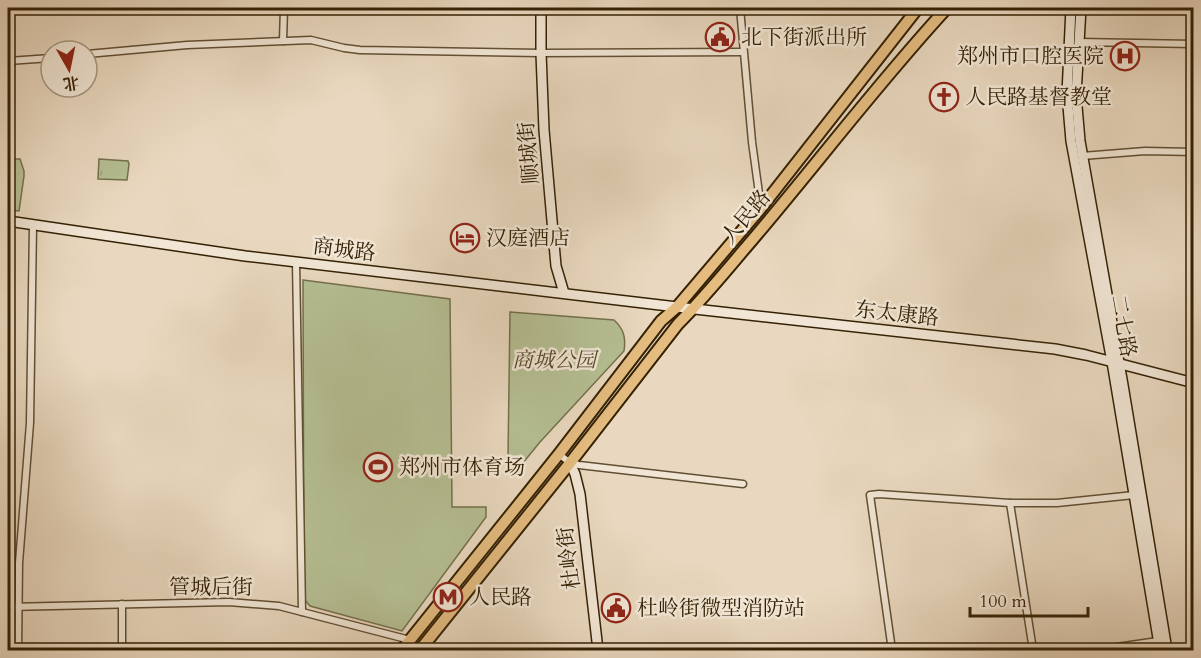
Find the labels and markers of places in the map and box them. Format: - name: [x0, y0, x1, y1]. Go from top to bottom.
- public building icon: 北下街派出所: [704, 21, 736, 53]
- place label: 北下街派出所: [741, 23, 867, 52]
- hospital icon: 郑州市口腔医院: [1109, 40, 1141, 72]
- place label: 郑州市口腔医院: [957, 42, 1104, 71]
- church icon: 人民路基督教堂: [928, 81, 960, 113]
- place label: 人民路基督教堂: [965, 83, 1112, 112]
- hotel icon: 汉庭酒店: [449, 222, 481, 254]
- place label: 汉庭酒店: [486, 224, 570, 253]
- sports icon: 郑州市体育场: [362, 451, 394, 483]
- place label: 郑州市体育场: [399, 453, 525, 482]
- metro station icon: 人民路: [432, 581, 464, 613]
- place label: 人民路: [469, 583, 532, 612]
- public building icon: 杜岭街微型消防站: [600, 592, 632, 624]
- place label: 杜岭街微型消防站: [637, 594, 805, 623]

